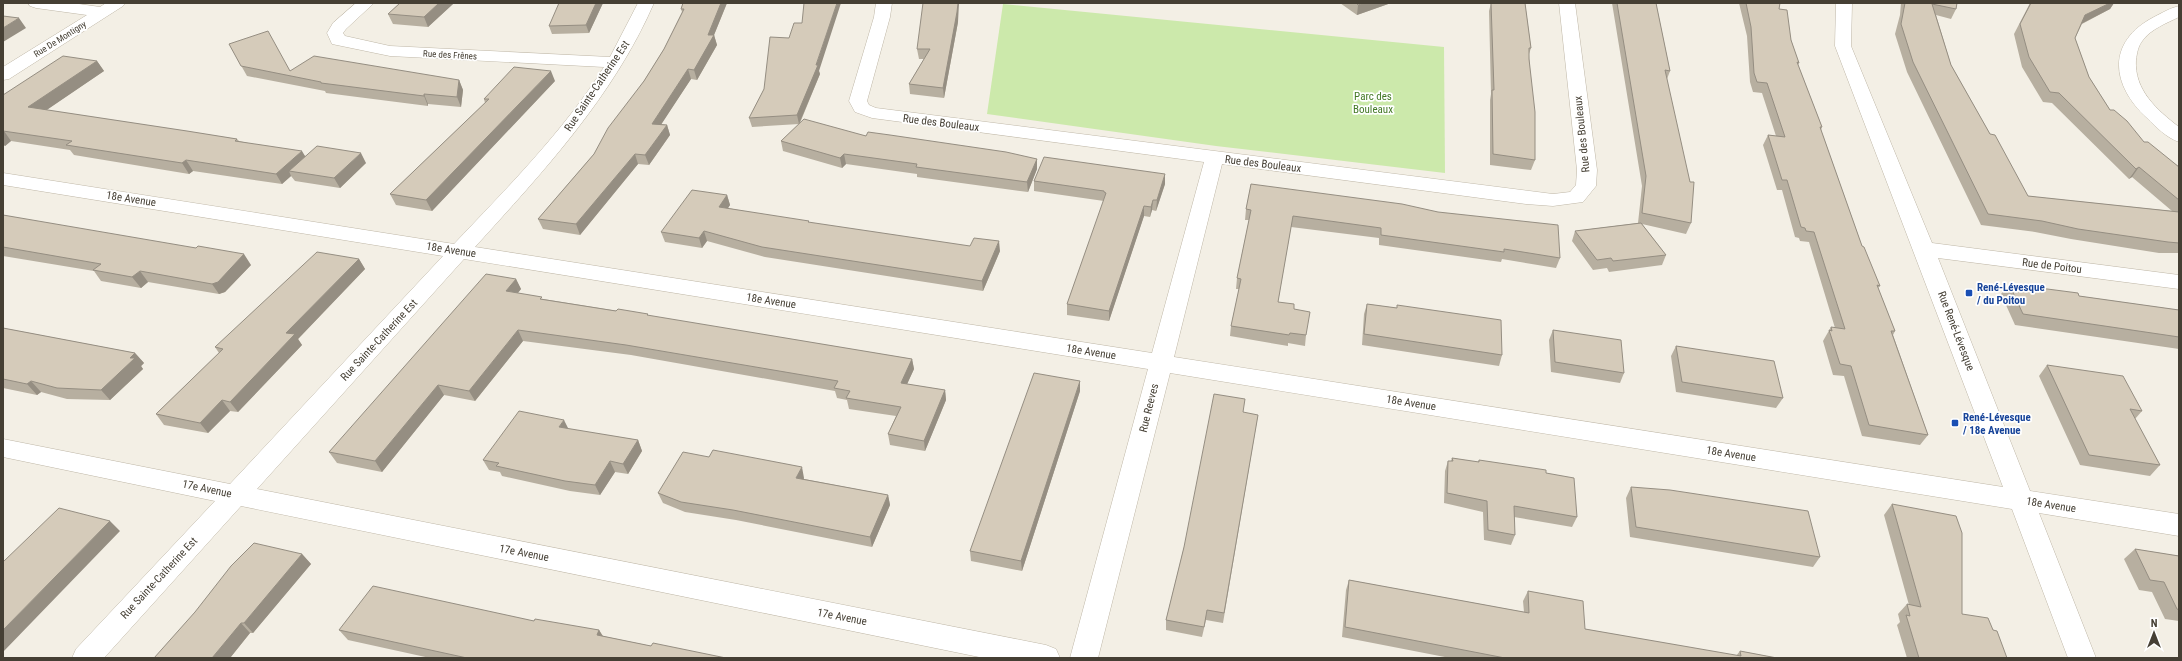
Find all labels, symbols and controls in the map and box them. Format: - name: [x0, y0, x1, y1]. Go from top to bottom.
- street label: Rue De Montigny: [32, 19, 88, 59]
- street label: Rue Sainte-Catherine Est: [562, 38, 632, 134]
- street label: Rue des Frênes: [423, 49, 477, 61]
- park label: Parc des Bouleaux: [1353, 90, 1393, 116]
- street label: Rue des Bouleaux: [1571, 95, 1592, 173]
- street label: Rue des Bouleaux: [902, 112, 980, 134]
- street label: Rue des Bouleaux: [1224, 153, 1302, 175]
- street label: 18e Avenue: [105, 189, 157, 209]
- street label: 18e Avenue: [425, 240, 477, 260]
- street label: Rue de Poitou: [2021, 256, 2083, 276]
- place label: René-Lévesque / du Poitou: [1977, 281, 2045, 307]
- marker: René-Lévesque / du Poitou: [1964, 288, 1974, 298]
- street label: Rue René-Lévesque: [1935, 289, 1977, 373]
- street label: 18e Avenue: [745, 291, 797, 311]
- street label: Rue Sainte-Catherine Est: [338, 297, 420, 383]
- street label: 18e Avenue: [1065, 342, 1117, 362]
- street label: Rue Reeves: [1137, 382, 1161, 434]
- street label: 18e Avenue: [1385, 393, 1437, 413]
- place label: René-Lévesque / 18e Avenue: [1963, 411, 2031, 437]
- marker: René-Lévesque / 18e Avenue: [1950, 418, 1960, 428]
- street label: 18e Avenue: [1705, 444, 1757, 464]
- street label: 17e Avenue: [181, 477, 233, 501]
- street label: 18e Avenue: [2025, 495, 2077, 515]
- street label: Rue Sainte-Catherine Est: [118, 535, 200, 621]
- street label: 17e Avenue: [498, 542, 550, 564]
- street label: 17e Avenue: [816, 606, 868, 628]
- north arrow: [2134, 613, 2174, 653]
- text: N: [2151, 617, 2158, 630]

